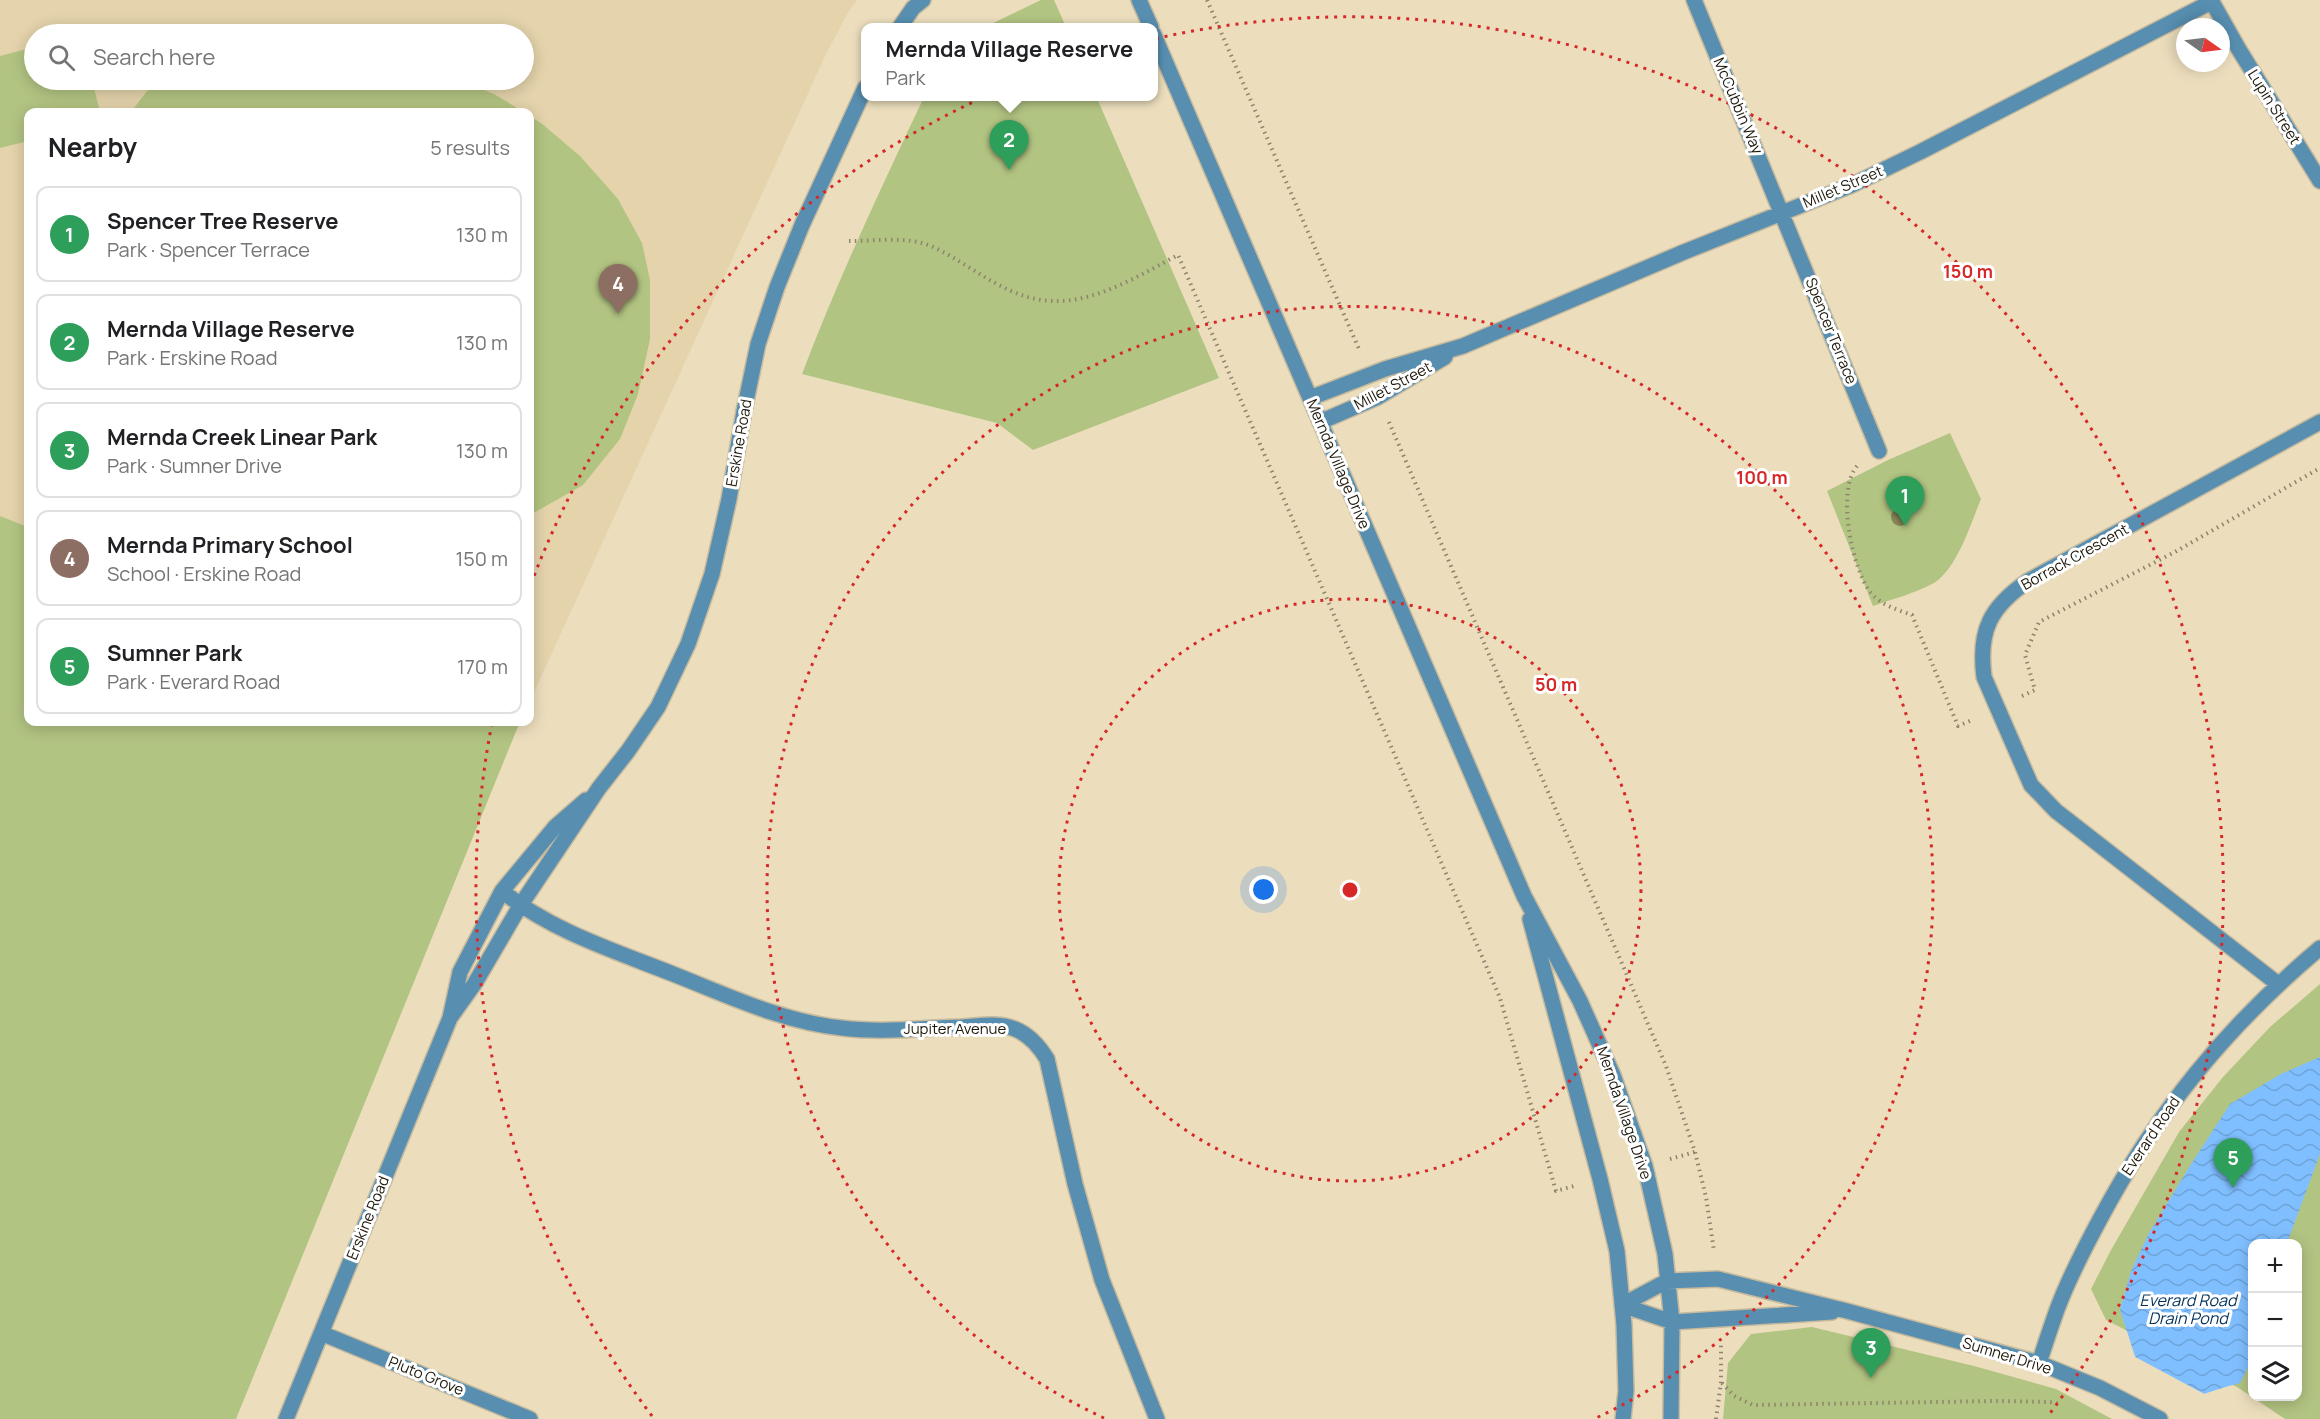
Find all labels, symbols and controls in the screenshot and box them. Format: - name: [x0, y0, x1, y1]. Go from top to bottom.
- north arrow: [2176, 18, 2230, 72]
- popup: [861, 23, 1158, 101]
- search box: [24, 24, 534, 90]
- text: Mernda Village Reserve: [886, 34, 1133, 64]
- icon: search: [45, 41, 78, 74]
- text: Search here: [93, 42, 215, 72]
- street label: McCubbin Way: [1709, 54, 1768, 157]
- text: Park: [886, 64, 925, 91]
- street label: Lupin Street: [2243, 65, 2306, 148]
- pin: 2: [990, 120, 1028, 170]
- text: Nearby: [48, 129, 137, 165]
- text: 5 results: [430, 134, 510, 161]
- street label: Millet Street: [1800, 160, 1886, 213]
- text: Spencer Tree Reserve: [107, 206, 339, 236]
- text: 1: [65, 221, 74, 248]
- text: 130 m: [456, 221, 508, 248]
- text: Park · Spencer Terrace: [107, 236, 310, 263]
- text: 150 m: [1943, 259, 1993, 283]
- pin: 4: [598, 264, 638, 314]
- street label: Spencer Terrace: [1801, 274, 1862, 387]
- text: Mernda Village Reserve: [107, 314, 355, 344]
- text: 2: [64, 329, 75, 356]
- text: 130 m: [456, 329, 508, 356]
- text: Park · Erskine Road: [107, 344, 278, 371]
- street label: Millet Street: [1350, 356, 1435, 415]
- street label: Mernda Village Drive: [1302, 396, 1375, 532]
- street label: Erskine Road: [720, 397, 757, 488]
- text: Mernda Creek Linear Park: [107, 422, 377, 452]
- text: 3: [64, 437, 75, 464]
- text: 130 m: [456, 437, 508, 464]
- text: Park · Sumner Drive: [107, 452, 282, 479]
- text: 100 m: [1736, 465, 1788, 489]
- pin: 1: [1886, 476, 1924, 526]
- street label: Borrack Crescent: [2017, 518, 2132, 595]
- text: Mernda Primary School: [107, 530, 353, 560]
- text: 4: [63, 545, 76, 572]
- text: 150 m: [455, 545, 508, 572]
- text: School · Erskine Road: [107, 560, 301, 587]
- text: Sumner Park: [107, 638, 242, 668]
- text: 5: [64, 653, 75, 680]
- text: 170 m: [457, 653, 508, 680]
- text: Park · Everard Road: [107, 668, 280, 695]
- text: 50 m: [1535, 672, 1577, 696]
- your location: [1249, 875, 1278, 904]
- centre of rings: [1340, 880, 1360, 900]
- street label: Jupiter Avenue: [904, 1018, 1006, 1039]
- street label: Mernda Village Drive: [1592, 1044, 1657, 1182]
- street label: Everard Road: [2116, 1092, 2185, 1179]
- pin: 5: [2214, 1138, 2252, 1188]
- street label: Erskine Road: [341, 1173, 394, 1263]
- map controls: [2248, 1239, 2302, 1401]
- button: +: [2248, 1239, 2302, 1293]
- water label: Everard Road Drain Pond: [2140, 1289, 2239, 1329]
- button: −: [2248, 1293, 2302, 1347]
- pin: 3: [1852, 1328, 1890, 1378]
- street label: Sumner Drive: [1960, 1332, 2054, 1379]
- button: layers: [2248, 1347, 2302, 1401]
- street label: Pluto Grove: [385, 1351, 467, 1400]

